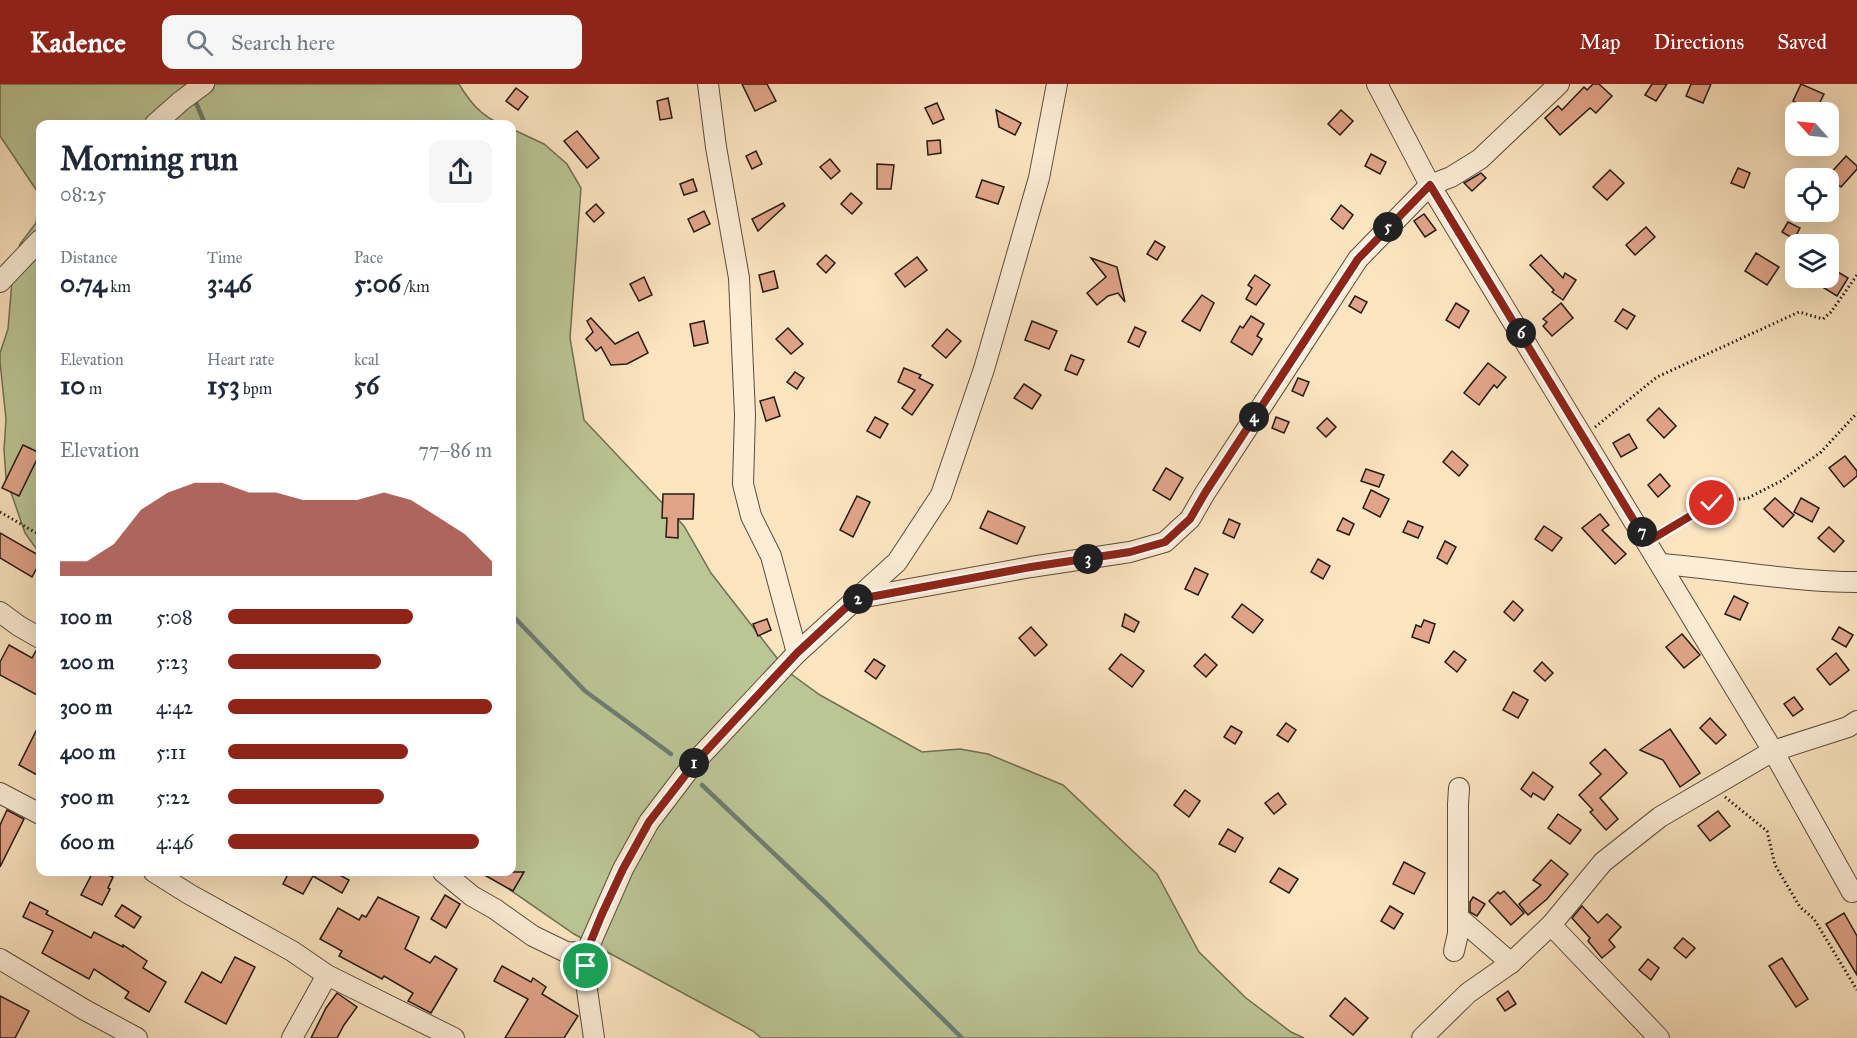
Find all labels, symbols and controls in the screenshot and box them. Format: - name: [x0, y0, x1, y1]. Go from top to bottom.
- search box: [162, 15, 582, 69]
- text: Kadence: [30, 25, 126, 60]
- icon: search: [183, 26, 216, 59]
- text: Search here: [231, 29, 335, 56]
- text: Map: [1580, 29, 1621, 55]
- text: Directions: [1654, 29, 1744, 55]
- text: Saved: [1777, 29, 1827, 55]
- north arrow: [1785, 102, 1839, 156]
- map controls: [1785, 102, 1839, 288]
- text: Morning run: [60, 139, 238, 179]
- button: share: [429, 140, 492, 203]
- button: locate: [1785, 168, 1839, 222]
- text: 08:25: [60, 182, 106, 206]
- pin: 5: [1373, 212, 1403, 242]
- text: 5: [1384, 217, 1392, 236]
- button: layers: [1785, 234, 1839, 288]
- text: Distance: [60, 248, 117, 267]
- text: Time: [207, 248, 242, 267]
- text: Pace: [354, 248, 383, 267]
- text: 0.74: [60, 267, 107, 299]
- text: 3:46: [207, 267, 252, 299]
- text: 5:06: [354, 267, 401, 299]
- text: km: [107, 277, 131, 296]
- text: /km: [401, 277, 430, 296]
- pin: 6: [1506, 318, 1536, 348]
- text: 6: [1517, 323, 1525, 342]
- text: Elevation: [60, 350, 124, 369]
- text: Heart rate: [207, 350, 274, 369]
- text: kcal: [354, 350, 379, 369]
- text: 10: [60, 369, 85, 401]
- text: 153: [207, 369, 240, 401]
- text: 56: [354, 369, 379, 401]
- text: m: [85, 379, 102, 398]
- text: bpm: [240, 379, 272, 398]
- pin: 4: [1239, 402, 1269, 432]
- text: 4: [1250, 407, 1258, 426]
- text: Elevation: [60, 438, 139, 462]
- text: 77–86 m: [418, 438, 492, 462]
- pin: [1686, 477, 1737, 528]
- icon: check: [1695, 486, 1728, 519]
- pin: 7: [1627, 517, 1657, 547]
- text: 7: [1638, 522, 1646, 541]
- pin: 3: [1073, 544, 1103, 574]
- text: 3: [1085, 549, 1091, 568]
- pin: 2: [843, 584, 873, 614]
- text: 2: [854, 589, 862, 608]
- text: 100 m: [60, 605, 112, 629]
- text: 5:08: [156, 605, 193, 629]
- text: 200 m: [60, 650, 114, 674]
- text: 5:23: [156, 650, 188, 674]
- text: 300 m: [60, 695, 112, 719]
- text: 4:42: [156, 695, 193, 719]
- text: 400 m: [60, 740, 116, 764]
- text: 5:11: [156, 740, 186, 764]
- pin: 1: [679, 748, 709, 778]
- text: 1: [691, 753, 697, 772]
- text: 500 m: [60, 785, 114, 809]
- text: 5:22: [156, 785, 190, 809]
- text: 600 m: [60, 830, 115, 854]
- text: 4:46: [156, 830, 194, 854]
- pin: [560, 940, 611, 991]
- icon: arrive: [569, 949, 602, 982]

